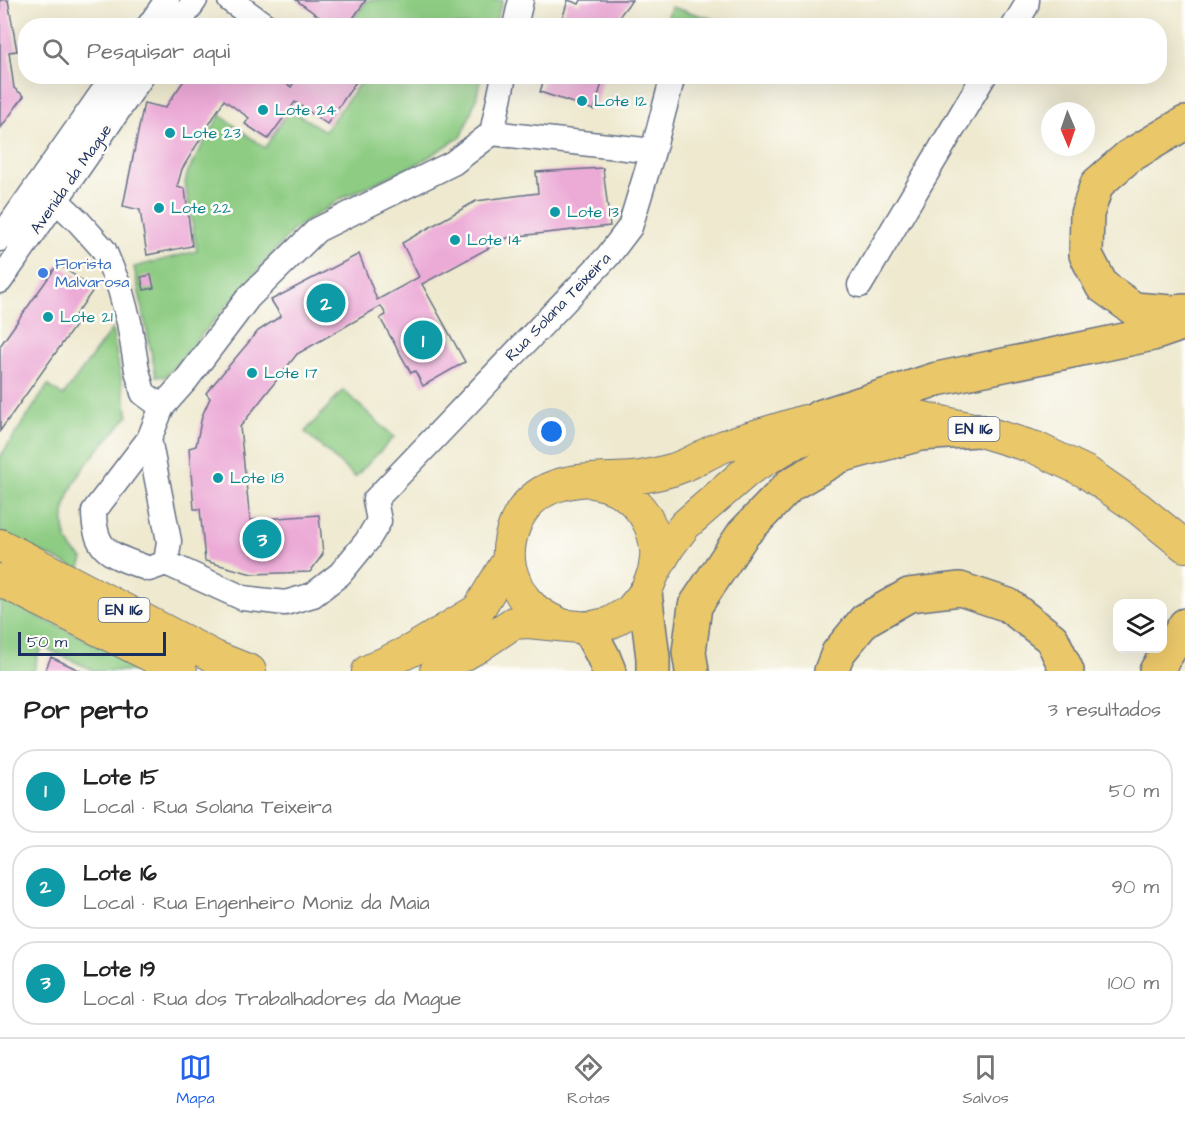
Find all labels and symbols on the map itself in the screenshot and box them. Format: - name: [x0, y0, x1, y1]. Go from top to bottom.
- place label: Lote 12: [594, 90, 647, 112]
- marker: Lote 12: [575, 94, 589, 108]
- place label: Lote 24: [275, 99, 337, 121]
- north arrow: [1041, 102, 1095, 156]
- marker: Lote 24: [256, 103, 270, 117]
- street label: Avenida da Mague: [25, 119, 118, 239]
- place label: Lote 23: [182, 122, 241, 144]
- marker: Lote 23: [163, 126, 177, 140]
- place label: Lote 22: [171, 197, 231, 219]
- marker: Lote 22: [152, 201, 166, 215]
- place label: Lote 13: [567, 201, 619, 223]
- marker: Lote 13: [548, 205, 562, 219]
- place label: Lote 14: [467, 229, 522, 251]
- marker: Lote 14: [448, 233, 462, 247]
- street label: Rua Solana Teixeira: [500, 248, 616, 366]
- place label: Florista Malvarosa: [55, 253, 129, 293]
- marker: Florista Malvarosa: [36, 266, 50, 280]
- pin: 2: [306, 280, 346, 326]
- place label: Lote 21: [60, 306, 113, 328]
- marker: Lote 21: [41, 310, 55, 324]
- pin: 1: [404, 318, 442, 362]
- place label: Lote 17: [264, 362, 318, 384]
- marker: Lote 17: [245, 366, 259, 380]
- your location: [537, 417, 566, 446]
- road number: EN 116: [948, 417, 1000, 441]
- place label: Lote 18: [230, 467, 284, 489]
- marker: Lote 18: [211, 471, 225, 485]
- pin: 3: [242, 516, 282, 562]
- road number: EN 116: [98, 598, 150, 622]
- scale bar: [18, 629, 166, 656]

